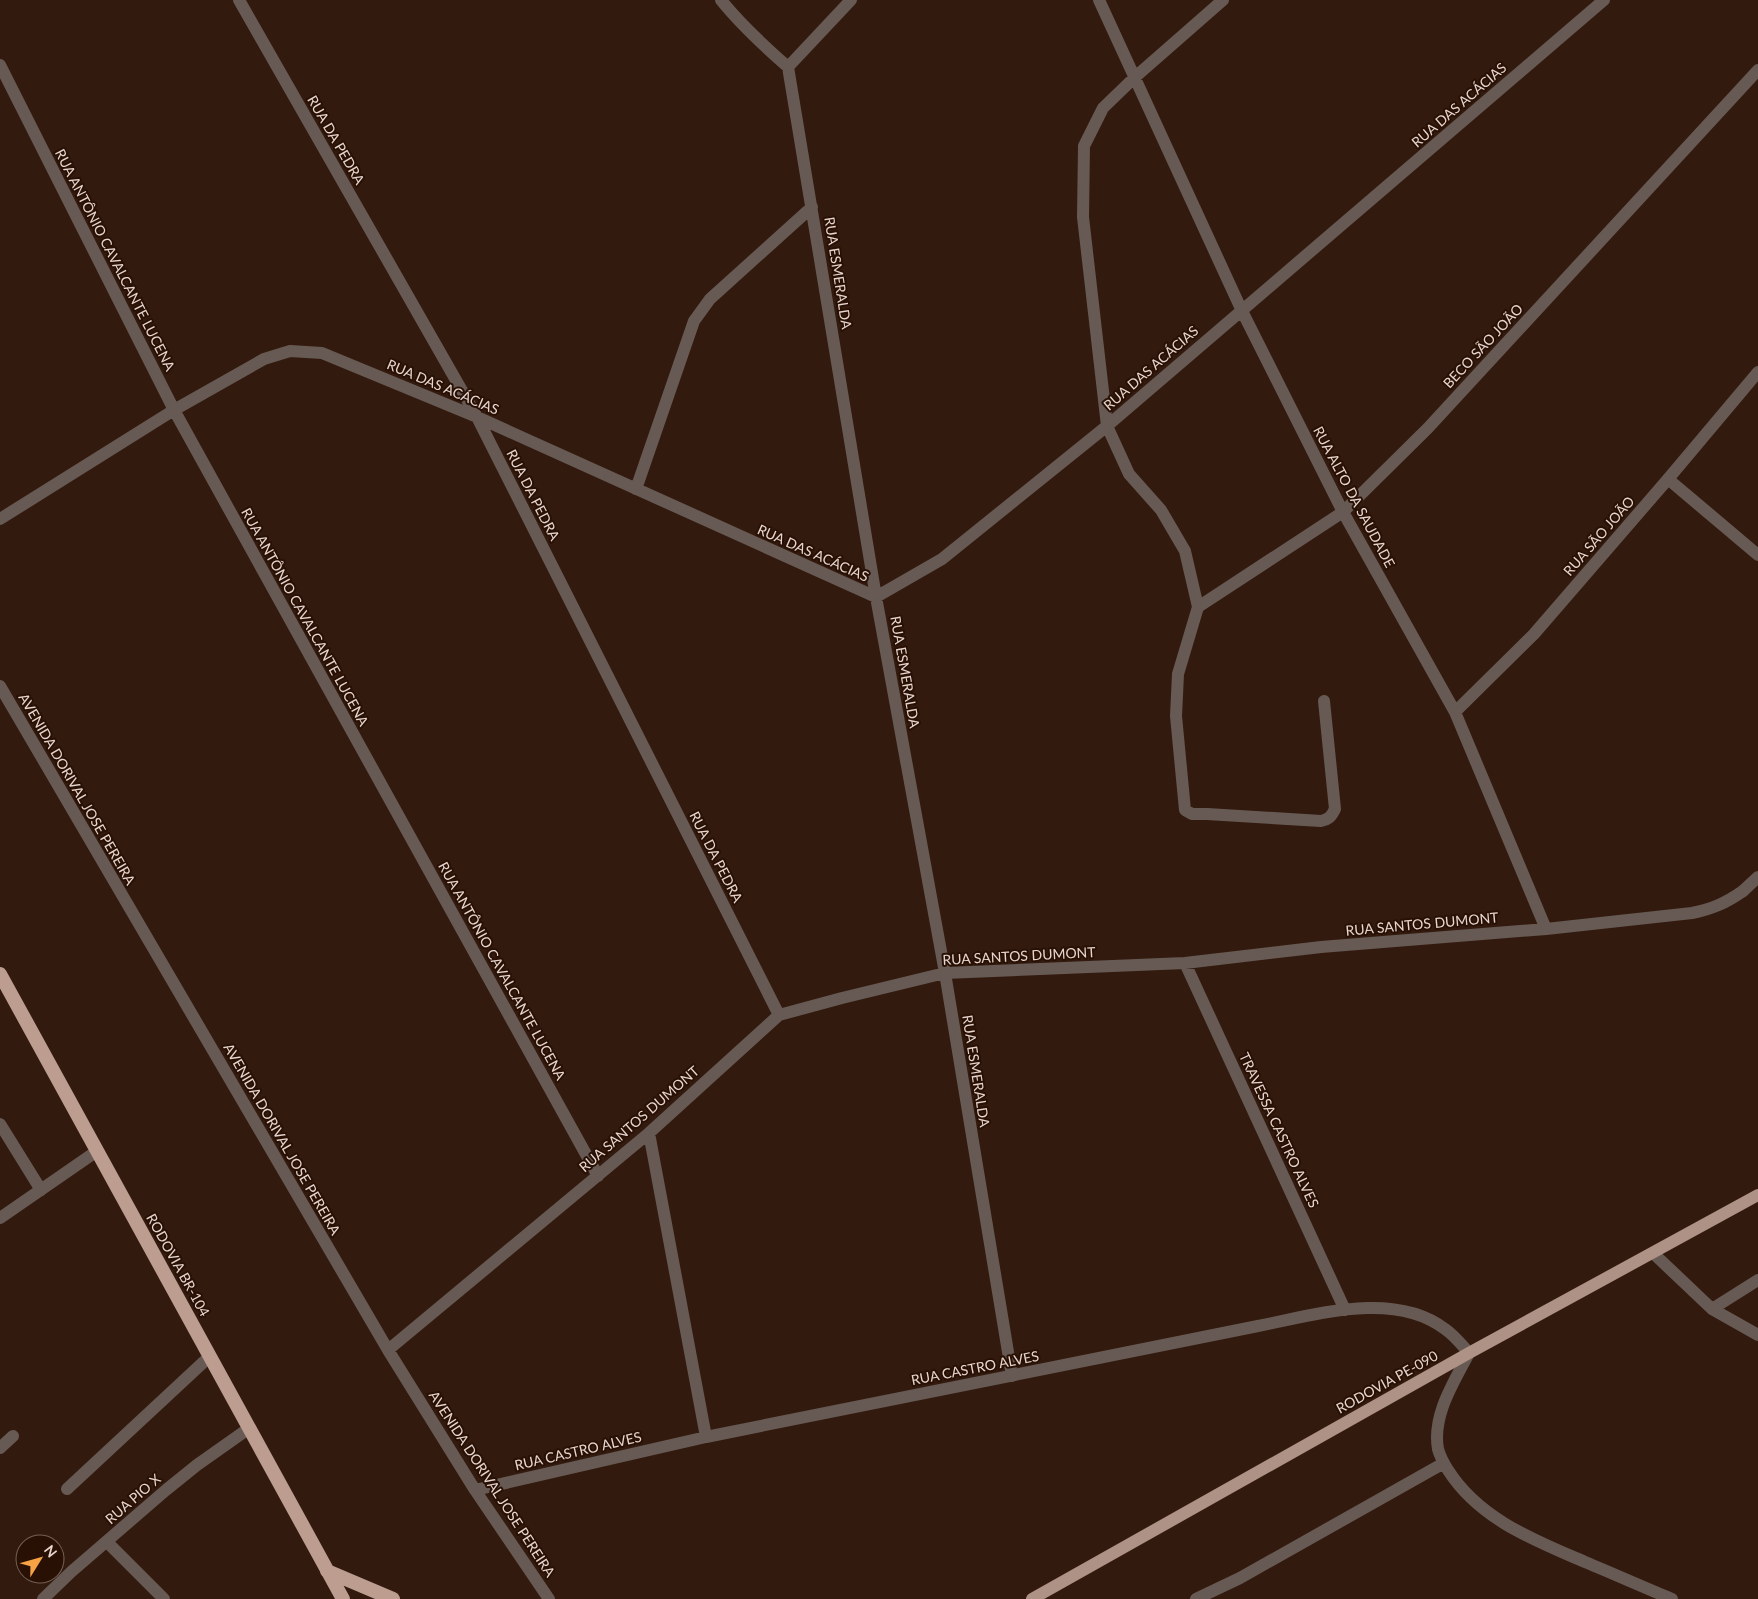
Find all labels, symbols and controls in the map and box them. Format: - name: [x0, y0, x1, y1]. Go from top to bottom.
- street label: RUA DAS ACÁCIAS: [1408, 59, 1510, 150]
- street label: RUA DA PEDRA: [304, 92, 369, 188]
- street label: RUA ANTÔNIO CAVALCANTE LUCENA: [52, 146, 179, 374]
- street label: RUA ESMERALDA: [821, 216, 856, 331]
- street label: BECO SÃO JOÃO: [1439, 300, 1526, 391]
- street label: RUA DAS ACÁCIAS: [1100, 322, 1202, 413]
- street label: RUA DAS ACÁCIAS: [385, 355, 502, 418]
- street label: RUA ALTO DA SAUDADE: [1310, 423, 1399, 570]
- street label: RUA DA PEDRA: [503, 446, 564, 544]
- street label: RUA SÃO JOÃO: [1560, 492, 1638, 579]
- street label: RUA ANTÔNIO CAVALCANTE LUCENA: [238, 505, 373, 729]
- street label: RUA DAS ACÁCIAS: [755, 520, 872, 585]
- street label: RUA ESMERALDA: [887, 615, 924, 730]
- street label: AVENIDA DORIVAL JOSE PEREIRA: [15, 690, 140, 888]
- street label: RUA DA PEDRA: [686, 808, 747, 906]
- street label: RUA ANTÔNIO CAVALCANTE LUCENA: [435, 859, 570, 1083]
- street label: RUA SANTOS DUMONT: [1345, 908, 1500, 939]
- street label: RUA SANTOS DUMONT: [942, 943, 1097, 968]
- street label: RUA ESMERALDA: [959, 1014, 994, 1129]
- street label: AVENIDA DORIVAL JOSE PEREIRA: [220, 1040, 345, 1238]
- street label: TRAVESSA CASTRO ALVES: [1236, 1050, 1323, 1210]
- street label: RUA SANTOS DUMONT: [575, 1061, 703, 1175]
- street label: RODOVIA BR-104: [143, 1210, 214, 1319]
- street label: RUA CASTRO ALVES: [910, 1347, 1040, 1388]
- street label: RODOVIA PE-090: [1333, 1347, 1441, 1417]
- street label: AVENIDA DORIVAL JOSE PEREIRA: [426, 1387, 559, 1580]
- street label: RUA CASTRO ALVES: [513, 1428, 643, 1473]
- street label: RUA PIO X: [102, 1470, 164, 1527]
- north arrow: [15, 1534, 65, 1584]
- text: N: [41, 1541, 61, 1560]

